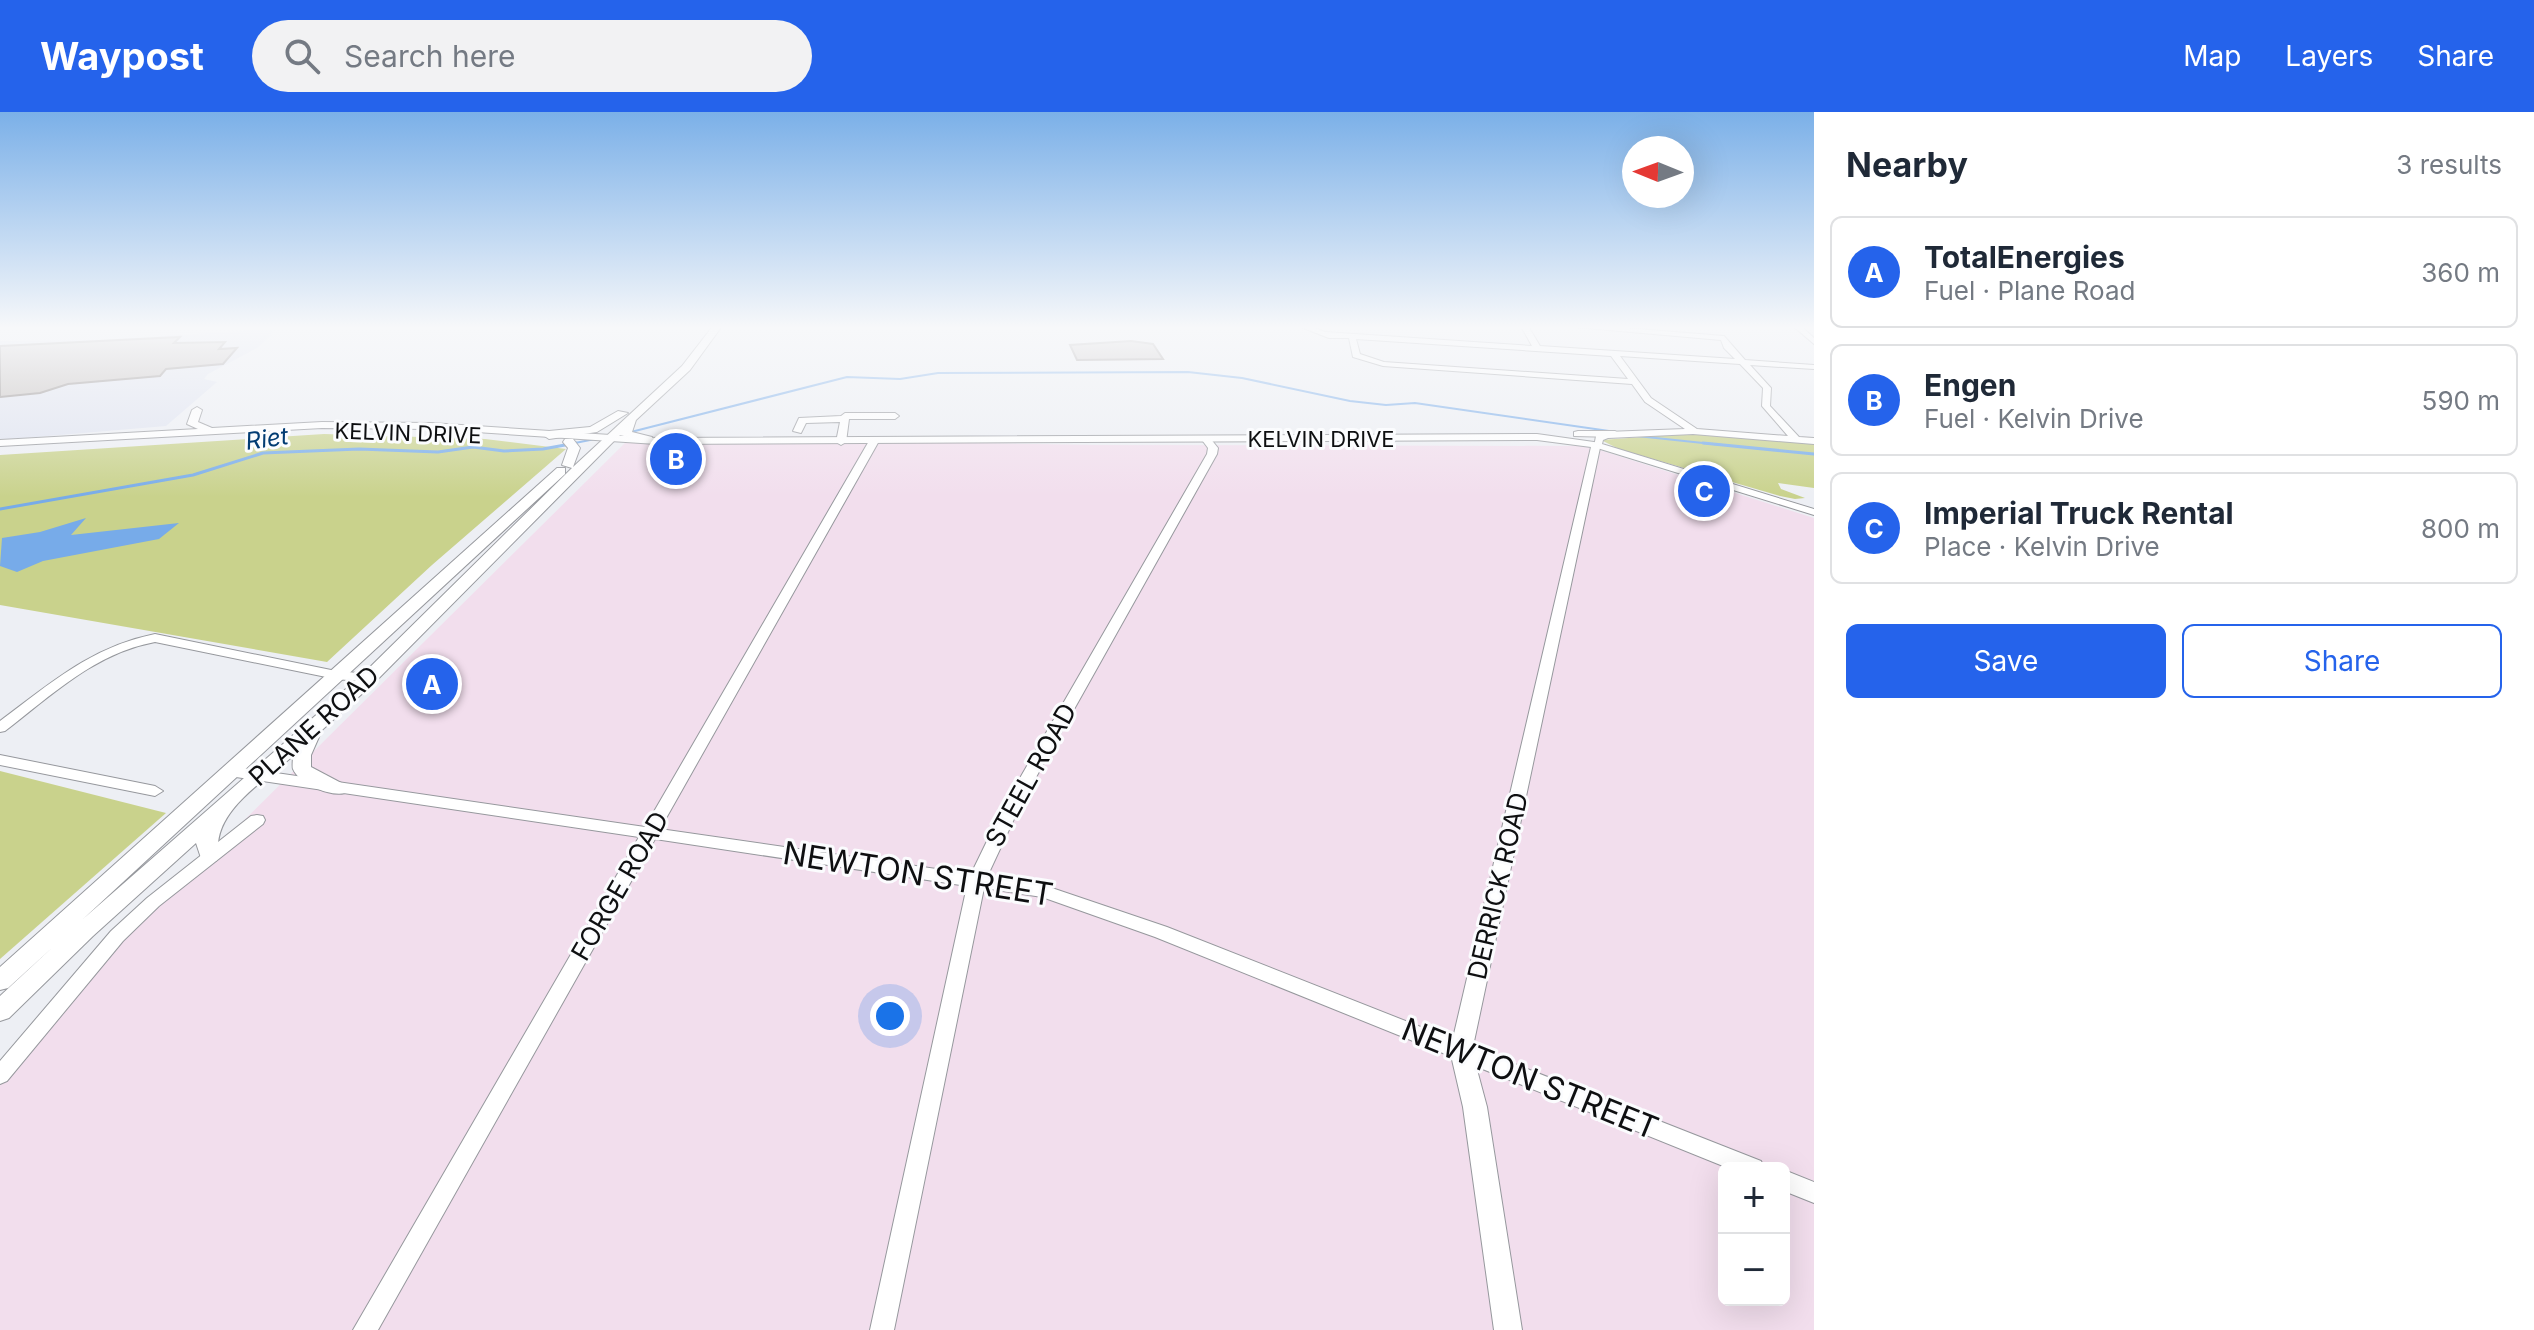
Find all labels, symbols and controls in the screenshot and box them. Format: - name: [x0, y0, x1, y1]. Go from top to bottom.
- search box: [252, 20, 812, 92]
- text: Waypost: [40, 33, 204, 79]
- icon: search: [280, 34, 324, 78]
- text: Search here: [344, 38, 516, 74]
- text: Map: [2183, 39, 2241, 73]
- text: Layers: [2285, 39, 2373, 73]
- text: Share: [2417, 39, 2494, 73]
- north arrow: [1622, 136, 1694, 208]
- text: Nearby: [1846, 144, 1968, 185]
- text: 3 results: [2396, 149, 2502, 180]
- text: TotalEnergies: [1924, 239, 2125, 275]
- text: A: [1864, 257, 1884, 288]
- text: 360 m: [2421, 257, 2500, 288]
- text: Fuel · Plane Road: [1924, 275, 2135, 306]
- text: Engen: [1924, 367, 2016, 403]
- text: B: [1865, 385, 1883, 416]
- text: 590 m: [2422, 385, 2500, 416]
- text: Fuel · Kelvin Drive: [1924, 403, 2144, 434]
- street label: KELVIN DRIVE: [334, 417, 482, 449]
- water label: Riet: [244, 421, 291, 456]
- street label: KELVIN DRIVE: [1247, 426, 1395, 452]
- pin: B: [650, 429, 702, 489]
- pin: C: [1678, 461, 1730, 521]
- text: Imperial Truck Rental: [1924, 495, 2234, 531]
- text: C: [1864, 513, 1884, 544]
- text: 800 m: [2421, 513, 2500, 544]
- text: Place · Kelvin Drive: [1924, 531, 2160, 562]
- button: Save: [1846, 624, 2166, 698]
- button: Share: [2182, 624, 2502, 698]
- pin: A: [406, 654, 458, 714]
- street label: PLANE ROAD: [242, 659, 385, 792]
- street label: STEEL ROAD: [978, 698, 1083, 852]
- street label: DERRICK ROAD: [1461, 789, 1534, 982]
- street label: FORGE ROAD: [564, 806, 675, 966]
- street label: NEWTON STREET: [780, 833, 1056, 914]
- your location: [870, 996, 910, 1036]
- street label: NEWTON STREET: [1396, 1009, 1664, 1148]
- map controls: [1718, 1162, 1790, 1306]
- button: +: [1718, 1162, 1790, 1234]
- button: −: [1718, 1234, 1790, 1306]

